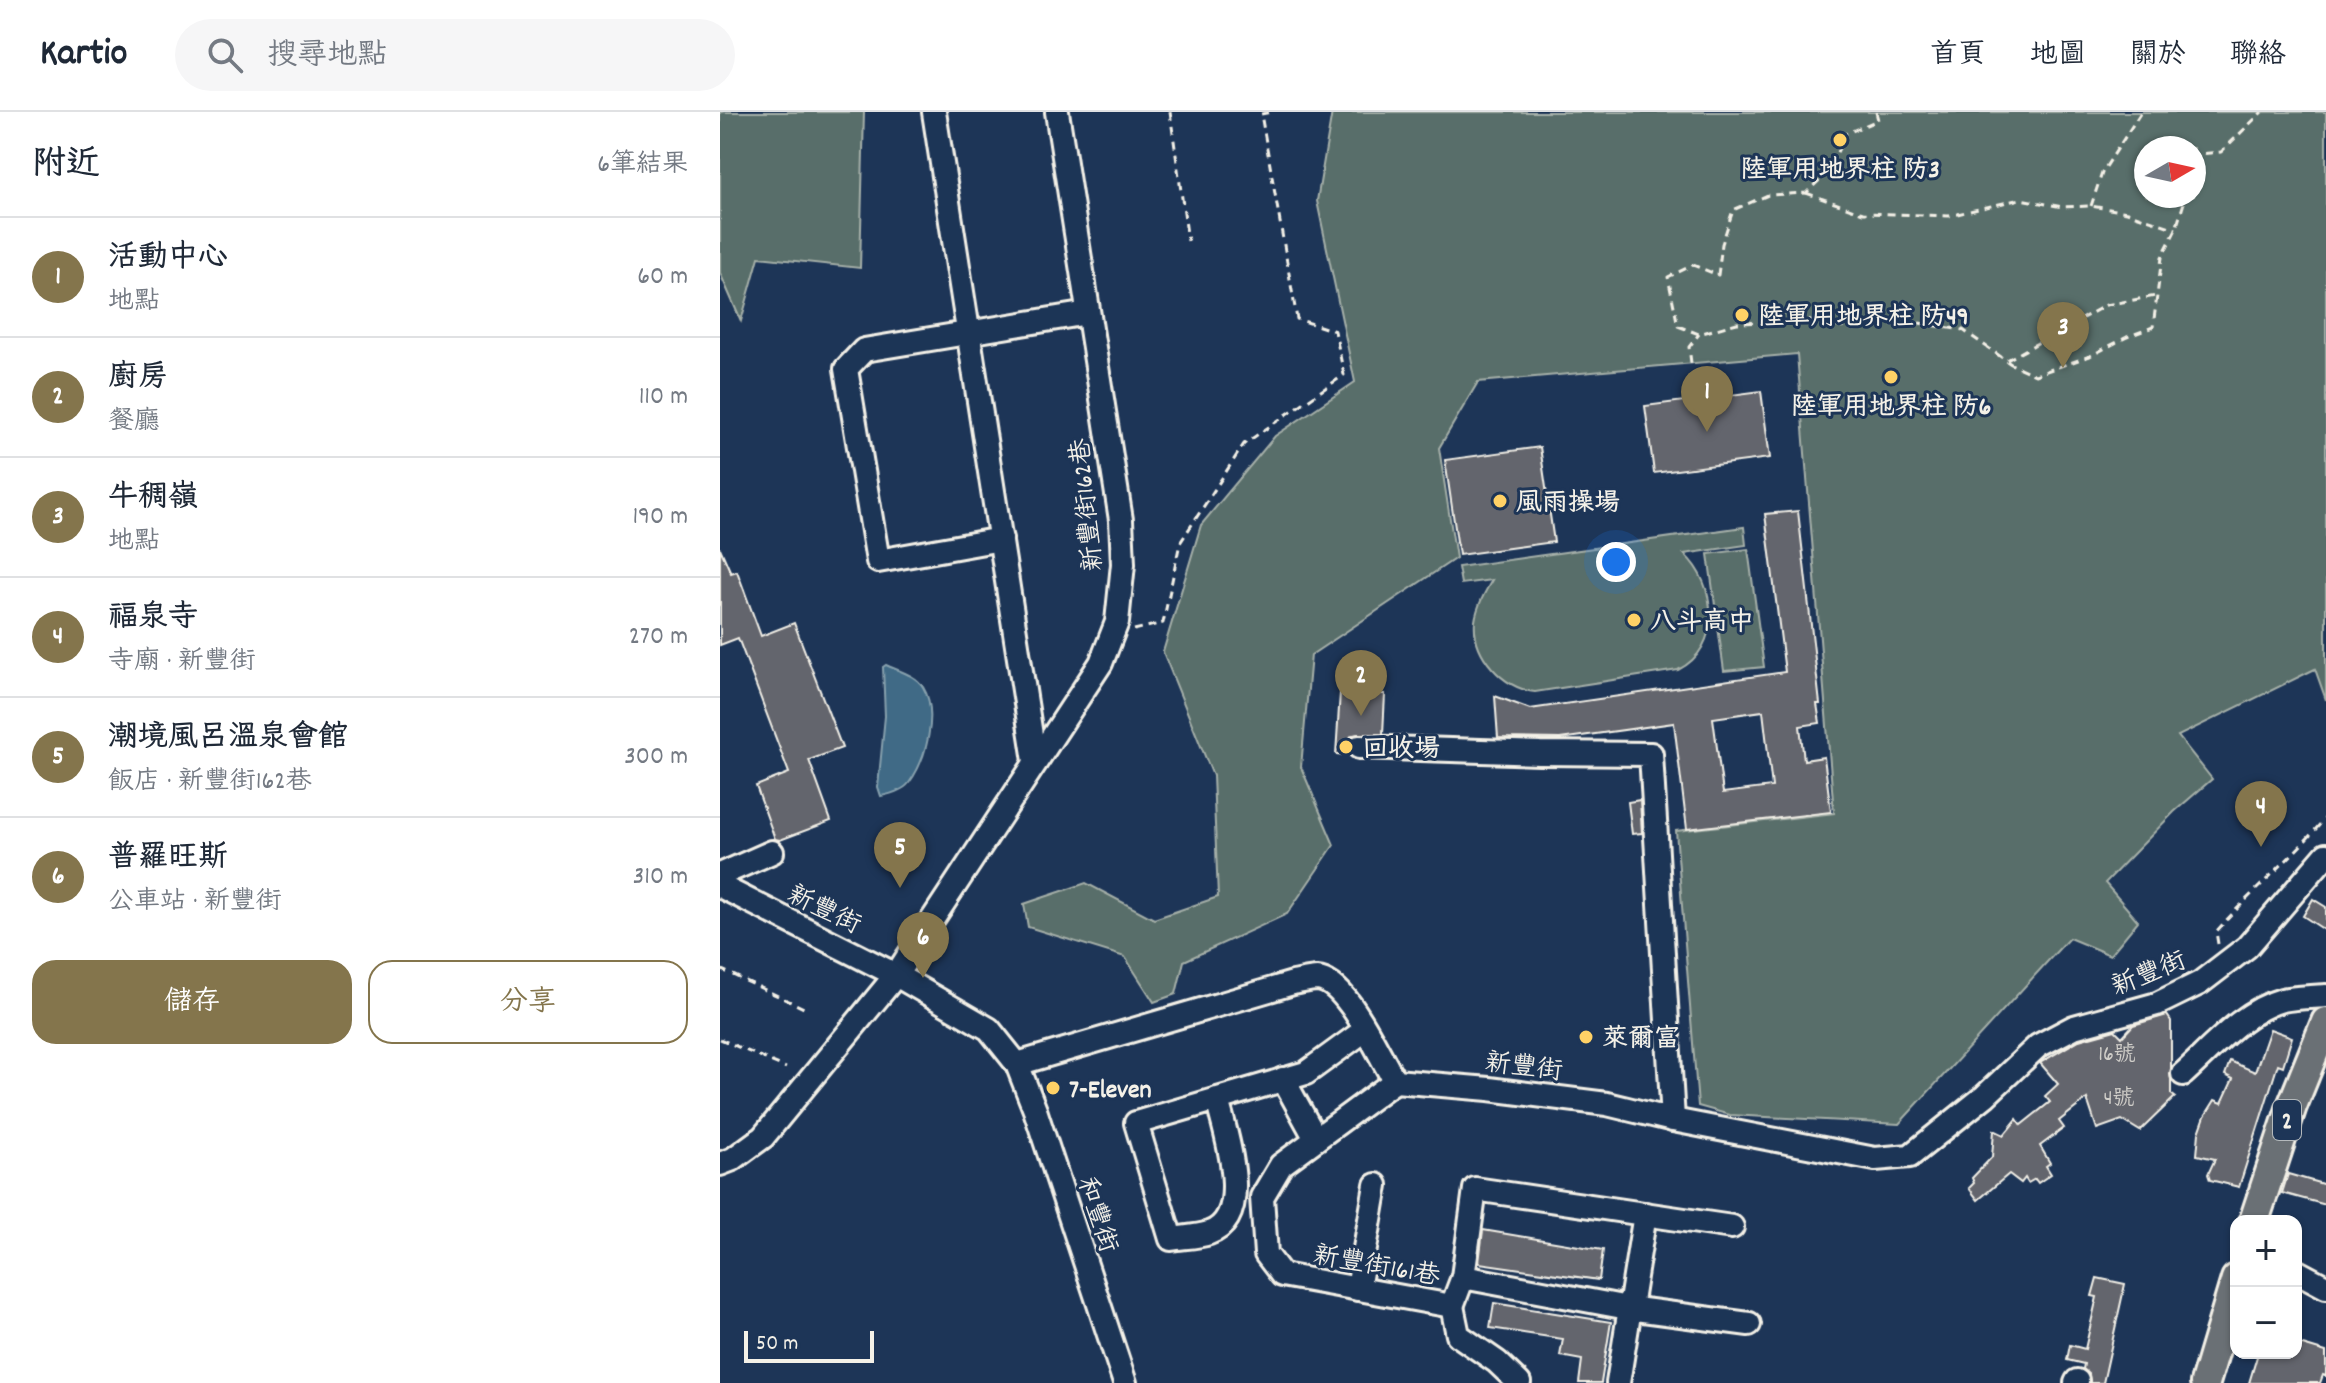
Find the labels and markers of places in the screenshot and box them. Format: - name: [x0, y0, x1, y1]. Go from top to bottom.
- marker: 陸軍用地界柱 防3: [1831, 131, 1849, 149]
- place label: 陸軍用地界柱 防3: [1740, 153, 1940, 190]
- place label: 陸軍用地界柱 防49: [1758, 300, 1969, 337]
- pin: 3: [2037, 302, 2089, 368]
- marker: 陸軍用地界柱 防49: [1733, 306, 1751, 324]
- pin: 1: [1681, 366, 1733, 432]
- marker: 陸軍用地界柱 防6: [1882, 368, 1900, 386]
- place label: 陸軍用地界柱 防6: [1791, 390, 1991, 427]
- place label: 風雨操場: [1516, 486, 1620, 523]
- marker: 風雨操場: [1491, 492, 1509, 510]
- place label: 八斗高中: [1650, 605, 1754, 642]
- marker: 八斗高中: [1625, 611, 1643, 629]
- pin: 2: [1335, 650, 1387, 716]
- place label: 回收場: [1362, 732, 1440, 769]
- marker: 回收場: [1337, 738, 1355, 756]
- pin: 4: [2235, 781, 2287, 847]
- pin: 5: [874, 822, 926, 888]
- pin: 6: [897, 912, 949, 978]
- place label: 萊爾富: [1602, 1022, 1680, 1059]
- marker: 萊爾富: [1577, 1028, 1595, 1046]
- place label: 7-Eleven: [1069, 1073, 1152, 1110]
- marker: 7-Eleven: [1044, 1079, 1062, 1097]

